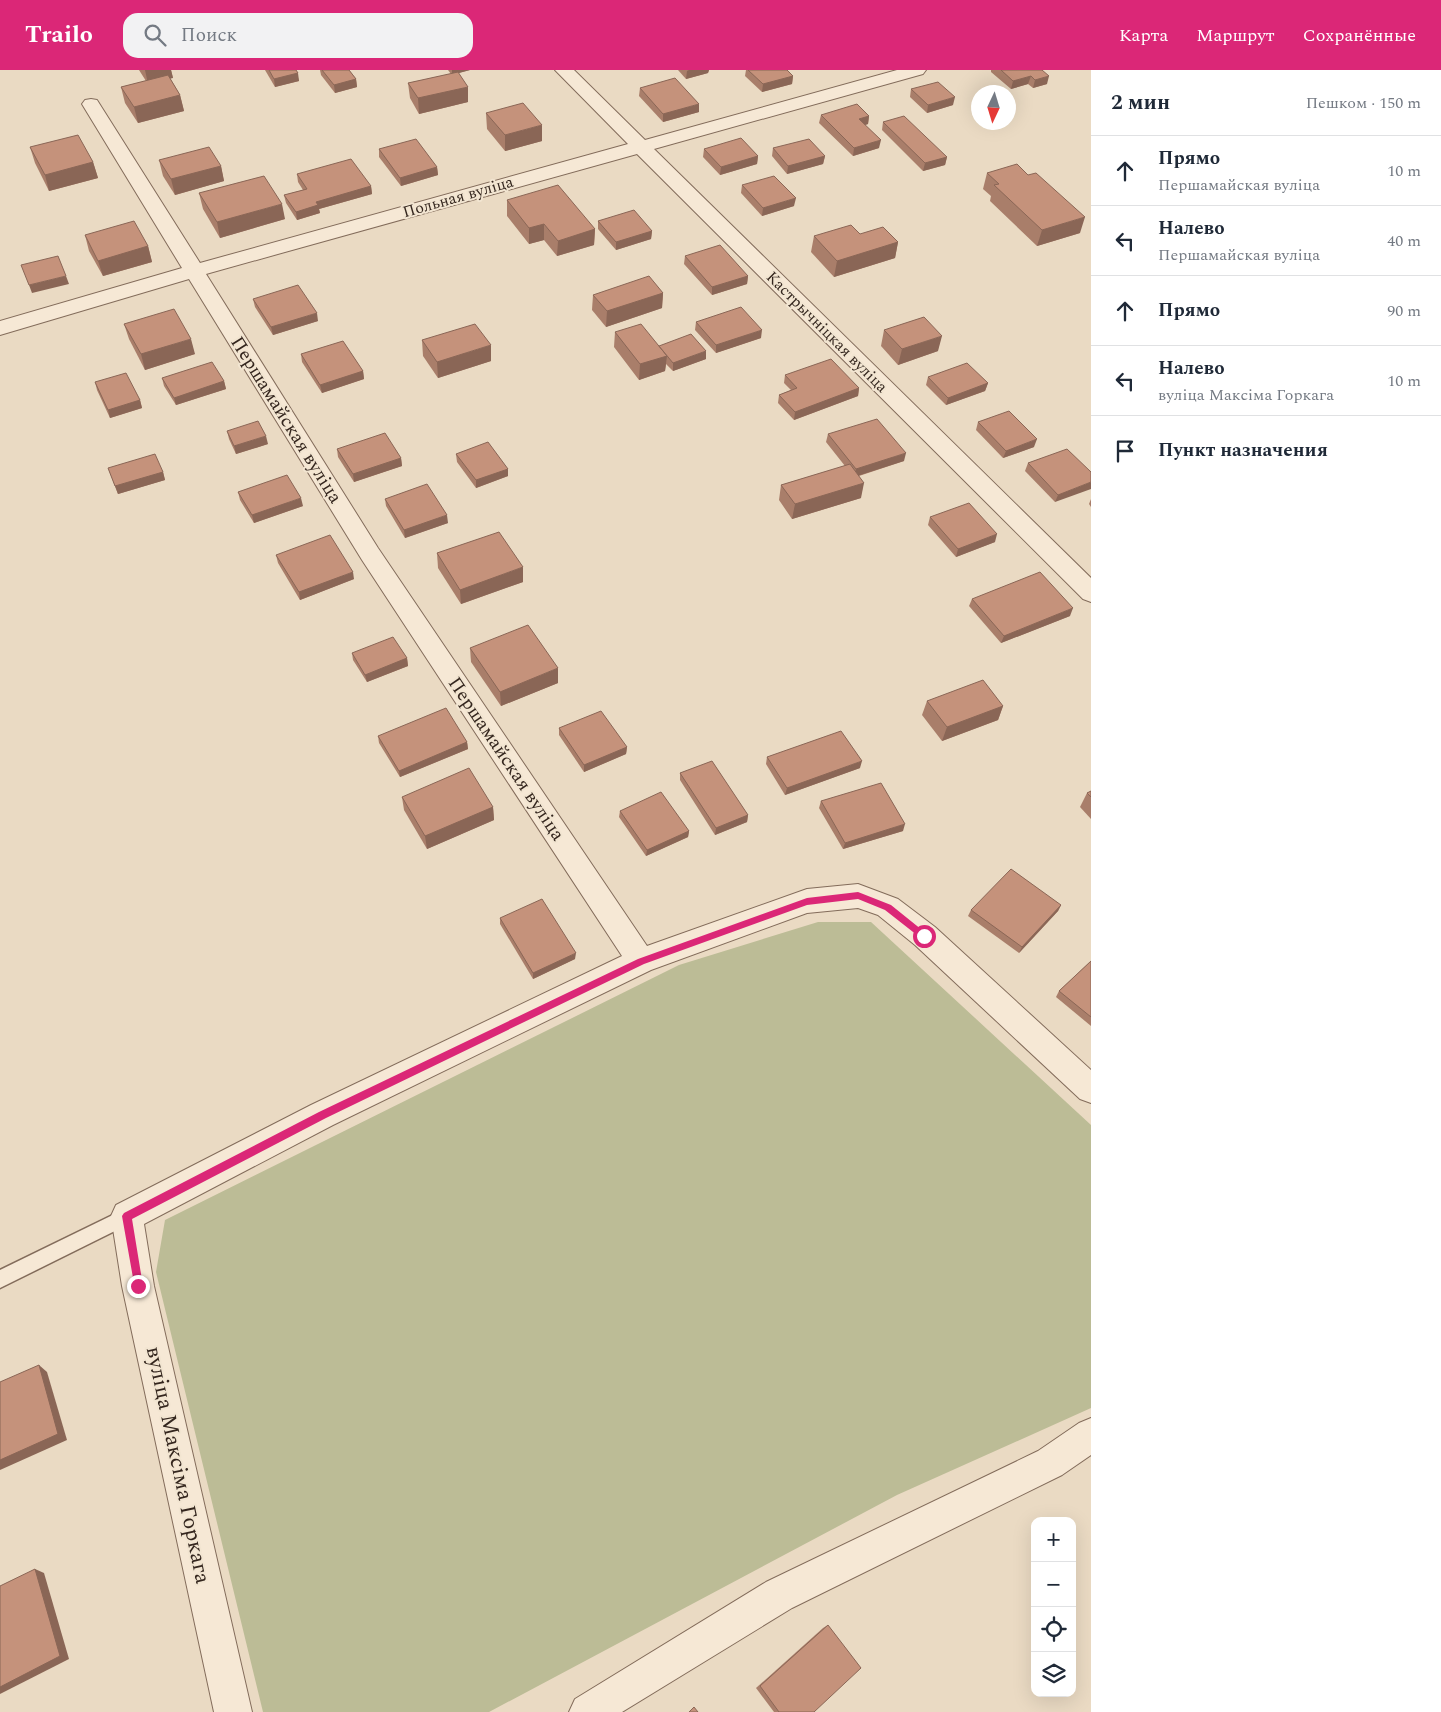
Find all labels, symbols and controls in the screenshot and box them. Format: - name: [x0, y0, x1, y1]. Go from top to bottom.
- search box: [123, 13, 473, 58]
- text: Trailo: [25, 17, 93, 53]
- icon: search: [141, 21, 169, 49]
- text: Поиск: [181, 21, 237, 50]
- text: Карта: [1119, 22, 1168, 49]
- text: Маршрут: [1196, 22, 1275, 49]
- text: Сохранённые: [1303, 22, 1416, 49]
- north arrow: [971, 85, 1016, 130]
- text: 2 мин: [1111, 87, 1170, 119]
- text: Пешком · 150 m: [1306, 91, 1421, 115]
- text: Прямо: [1158, 144, 1220, 173]
- icon: ahead: [1111, 157, 1139, 185]
- text: 10 m: [1387, 159, 1421, 183]
- street label: Польная вуліца: [400, 170, 516, 224]
- text: Першамайская вуліца: [1158, 173, 1320, 197]
- text: Налево: [1158, 214, 1225, 243]
- icon: left: [1111, 227, 1139, 255]
- text: 40 m: [1387, 229, 1421, 253]
- text: Першамайская вуліца: [1158, 243, 1320, 267]
- street label: Кастрычніцкая вуліца: [761, 266, 893, 398]
- text: Прямо: [1158, 296, 1220, 325]
- icon: ahead: [1111, 297, 1139, 325]
- text: 90 m: [1387, 299, 1421, 323]
- street label: Першамайская вуліца: [223, 331, 350, 510]
- text: Налево: [1158, 354, 1225, 383]
- icon: left: [1111, 367, 1139, 395]
- text: 10 m: [1387, 369, 1421, 393]
- text: вуліца Максіма Горкага: [1158, 383, 1334, 407]
- text: Пункт назначения: [1158, 436, 1328, 465]
- icon: arrive: [1111, 437, 1139, 465]
- street label: Першамайская вуліца: [440, 671, 572, 847]
- route start: [913, 925, 936, 948]
- route end: [127, 1275, 150, 1298]
- street label: вуліца Максіма Горкага: [137, 1343, 219, 1587]
- map controls: [1031, 1517, 1076, 1697]
- button: +: [1031, 1517, 1076, 1562]
- button: −: [1031, 1562, 1076, 1607]
- button: locate: [1031, 1607, 1076, 1652]
- button: layers: [1031, 1652, 1076, 1697]

